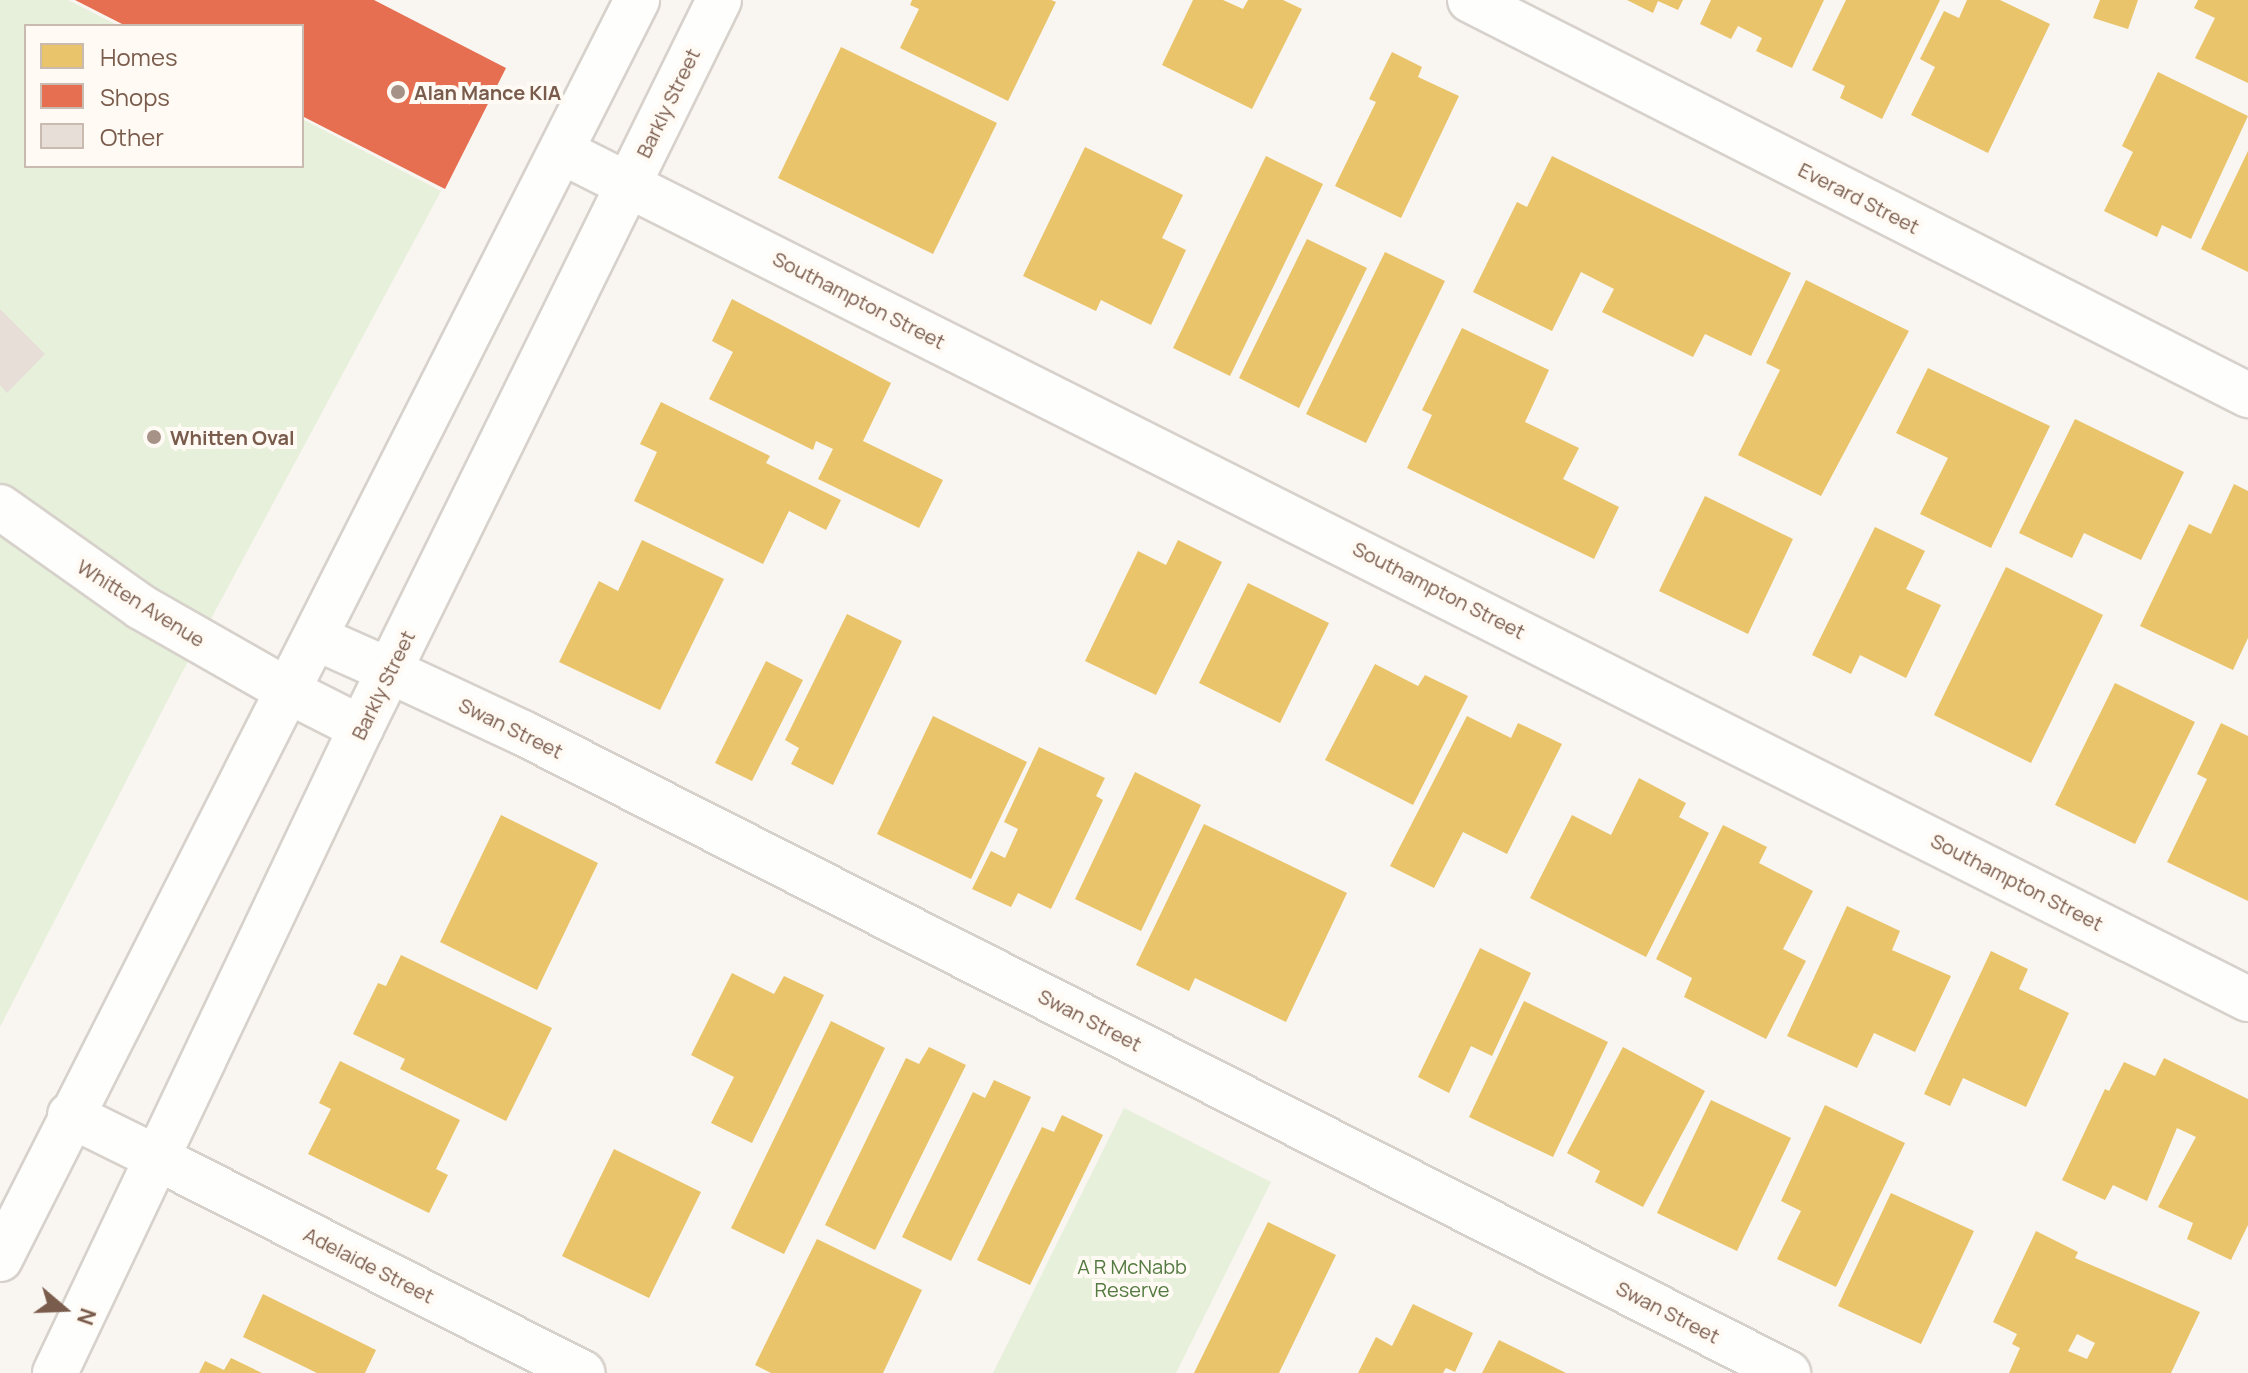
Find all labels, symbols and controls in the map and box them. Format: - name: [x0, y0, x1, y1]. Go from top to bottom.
- legend: [24, 24, 304, 168]
- text: Homes: [100, 40, 178, 73]
- street label: Barkly Street: [631, 45, 705, 161]
- text: Shops: [100, 80, 170, 113]
- place label: Alan Mance KIA: [414, 80, 561, 104]
- marker: Alan Mance KIA: [389, 83, 407, 101]
- text: Other: [100, 120, 164, 153]
- street label: Everard Street: [1795, 157, 1923, 239]
- street label: Southampton Street: [769, 246, 949, 354]
- place label: Whitten Oval: [170, 425, 295, 449]
- marker: Whitten Oval: [145, 428, 163, 446]
- street label: Southampton Street: [1349, 536, 1529, 644]
- street label: Whitten Avenue: [73, 554, 209, 652]
- street label: Barkly Street: [346, 627, 420, 743]
- street label: Swan Street: [455, 692, 567, 764]
- street label: Southampton Street: [1927, 828, 2107, 936]
- street label: Swan Street: [1034, 984, 1146, 1056]
- street label: Adelaide Street: [300, 1222, 438, 1308]
- park label: A R McNabb Reserve: [1077, 1254, 1187, 1301]
- north arrow: [24, 1269, 104, 1349]
- street label: Swan Street: [1612, 1276, 1724, 1348]
- text: N: [70, 1304, 103, 1329]

